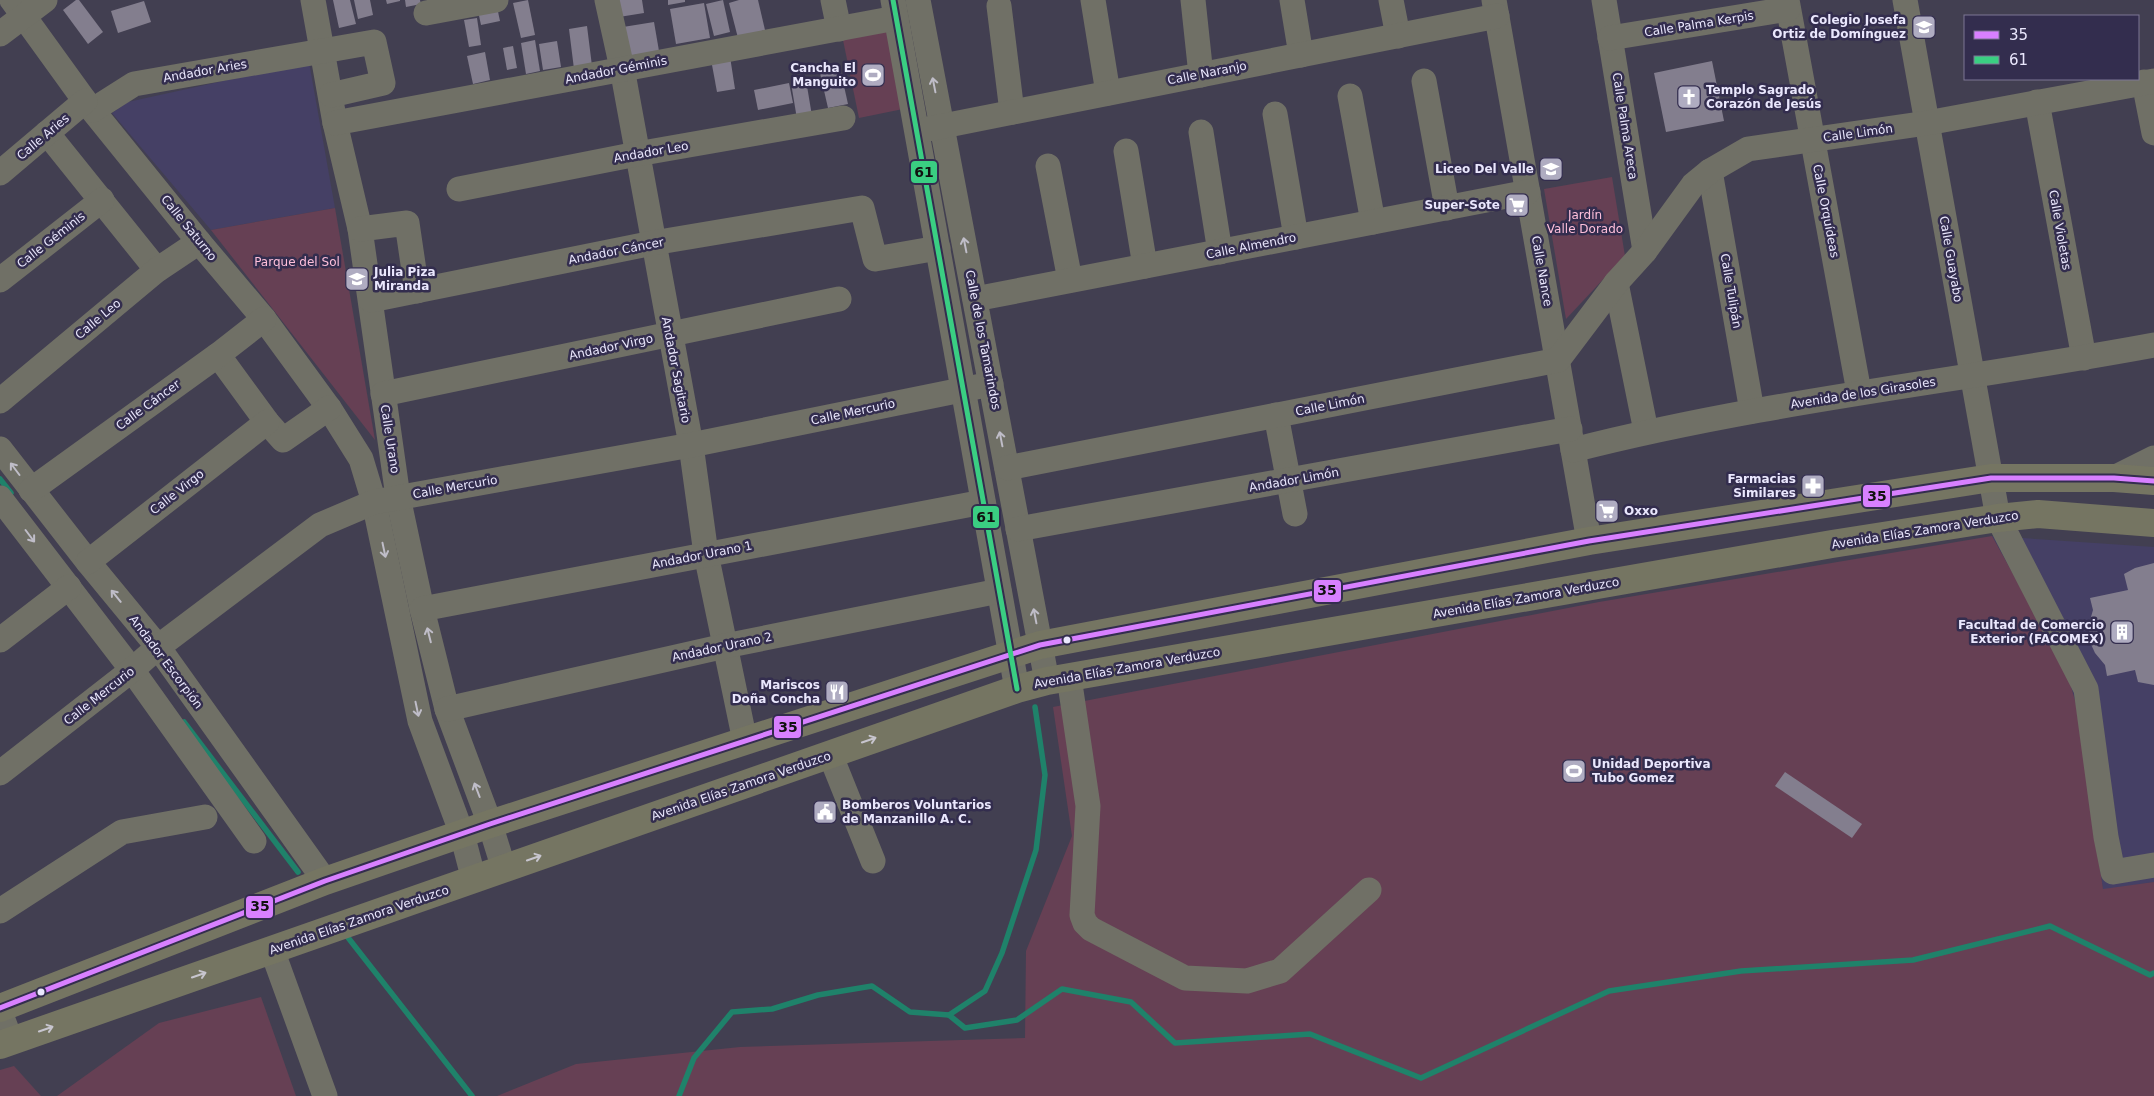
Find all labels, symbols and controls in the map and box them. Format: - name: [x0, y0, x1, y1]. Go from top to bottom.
- street label: Calle Palma Kerpis: [1643, 8, 1755, 40]
- place label: Colegio Josefa Ortiz de Domínguez: [1772, 13, 1906, 41]
- school or university icon: Colegio Josefa Ortiz de Domínguez: [1911, 14, 1937, 40]
- legend: [1964, 15, 2139, 80]
- text: 35: [2009, 26, 2028, 44]
- text: 61: [2009, 51, 2028, 69]
- street label: Andador Géminis: [564, 53, 668, 87]
- street label: Andador Aries: [162, 57, 248, 85]
- street label: Calle Naranjo: [1166, 58, 1248, 88]
- place label: Cancha El Manguito: [790, 61, 856, 89]
- sports icon: Cancha El Manguito: [860, 62, 886, 88]
- street label: Calle Palma Areca: [1610, 72, 1640, 180]
- one-way arrow: [929, 78, 939, 94]
- place label: Templo Sagrado Corazón de Jesús: [1706, 83, 1821, 111]
- church icon: Templo Sagrado Corazón de Jesús: [1676, 84, 1702, 110]
- street label: Calle Aries: [14, 111, 72, 163]
- street label: Calle Limón: [1822, 121, 1894, 145]
- street label: Andador Leo: [613, 139, 689, 165]
- school or university icon: Liceo Del Valle: [1538, 156, 1564, 182]
- line badge: 61: [910, 160, 938, 184]
- place label: Liceo Del Valle: [1435, 162, 1534, 176]
- street label: Calle Orquídeas: [1810, 163, 1842, 259]
- text: 61: [914, 164, 934, 180]
- street label: Calle Violetas: [2046, 189, 2074, 271]
- street label: Calle Saturno: [158, 192, 220, 264]
- supermarket icon: Super-Sote: [1504, 192, 1530, 218]
- place label: Super-Sote: [1424, 198, 1500, 212]
- park label: Jardín Valle Dorado: [1547, 208, 1623, 236]
- street label: Calle Géminis: [14, 209, 88, 271]
- street label: Calle Guayabo: [1937, 215, 1965, 303]
- street label: Calle Almendro: [1205, 230, 1297, 262]
- street label: Andador Cáncer: [567, 235, 665, 267]
- street label: Calle Nance: [1529, 235, 1555, 307]
- one-way arrow: [959, 237, 969, 253]
- street label: Calle Tulipán: [1718, 252, 1744, 330]
- park label: Parque del Sol: [254, 255, 340, 269]
- place label: Julia Piza Miranda: [373, 265, 436, 293]
- school or university icon: Julia Piza Miranda: [344, 266, 370, 292]
- street label: Calle de los Tamarindos: [963, 269, 1003, 411]
- street label: Calle Leo: [73, 296, 123, 342]
- street label: Andador Sagitario: [659, 316, 693, 424]
- street label: Andador Virgo: [568, 331, 654, 363]
- street label: Avenida de los Girasoles: [1789, 375, 1937, 411]
- street label: Calle Cáncer: [113, 377, 183, 433]
- street label: Calle Limón: [1294, 391, 1366, 419]
- street label: Calle Mercurio: [810, 396, 896, 428]
- street label: Calle Urano: [378, 404, 402, 474]
- one-way arrow: [996, 431, 1006, 447]
- one-way arrow: [10, 462, 20, 476]
- street label: Andador Limón: [1248, 465, 1340, 495]
- street label: Calle Virgo: [147, 467, 207, 517]
- place label: Farmacias Similares: [1727, 472, 1796, 500]
- street label: Calle Mercurio: [412, 473, 498, 501]
- pharmacy icon: Farmacias Similares: [1800, 473, 1826, 499]
- line badge: 35: [1862, 484, 1891, 508]
- text: 35: [1867, 488, 1887, 504]
- supermarket icon: Oxxo: [1594, 498, 1620, 524]
- place label: Oxxo: [1624, 504, 1658, 518]
- line badge: 61: [972, 505, 1000, 529]
- street label: Avenida Elías Zamora Verduzco: [1831, 508, 2019, 552]
- text: 61: [976, 509, 996, 525]
- one-way arrow: [24, 529, 35, 542]
- street label: Andador Urano 1: [651, 538, 753, 572]
- one-way arrow: [379, 542, 389, 558]
- street label: Avenida Elías Zamora Verduzco: [1432, 575, 1620, 621]
- line badge: 35: [1313, 579, 1342, 603]
- text: 35: [1317, 582, 1337, 598]
- one-way arrow: [110, 590, 121, 603]
- one-way arrow: [1029, 608, 1039, 624]
- street label: Andador Escorpión: [126, 613, 206, 711]
- place label: Facultad de Comercio Exterior (FACOMEX): [1958, 618, 2104, 646]
- building icon: Facultad de Comercio Exterior (FACOMEX): [2109, 619, 2135, 645]
- one-way arrow: [424, 627, 433, 643]
- street label: Andador Urano 2: [671, 630, 773, 664]
- unlabelled marker: [1062, 635, 1072, 645]
- street label: Avenida Elías Zamora Verduzco: [1033, 645, 1221, 691]
- street label: Calle Mercurio: [61, 664, 137, 728]
- place label: Mariscos Doña Concha: [732, 678, 820, 706]
- restaurant icon: Mariscos Doña Concha: [824, 679, 850, 705]
- one-way arrow: [413, 701, 422, 717]
- line badge: 35: [773, 715, 802, 739]
- text: 35: [778, 719, 798, 735]
- one-way arrow: [861, 735, 877, 745]
- street label: Avenida Elías Zamora Verduzco: [649, 749, 833, 823]
- place label: Unidad Deportiva Tubo Gomez: [1592, 757, 1710, 785]
- sports icon: Unidad Deportiva Tubo Gomez: [1561, 758, 1587, 784]
- one-way arrow: [472, 782, 481, 797]
- place label: Bomberos Voluntarios de Manzanillo A. C.: [842, 798, 991, 826]
- public building icon: Bomberos Voluntarios de Manzanillo A. C.: [812, 799, 838, 825]
- one-way arrow: [526, 853, 542, 862]
- street label: Avenida Elías Zamora Verduzco: [267, 883, 451, 957]
- line badge: 35: [245, 895, 274, 919]
- text: 35: [250, 898, 270, 914]
- one-way arrow: [191, 970, 207, 979]
- unlabelled marker: [36, 987, 46, 997]
- one-way arrow: [38, 1024, 53, 1033]

